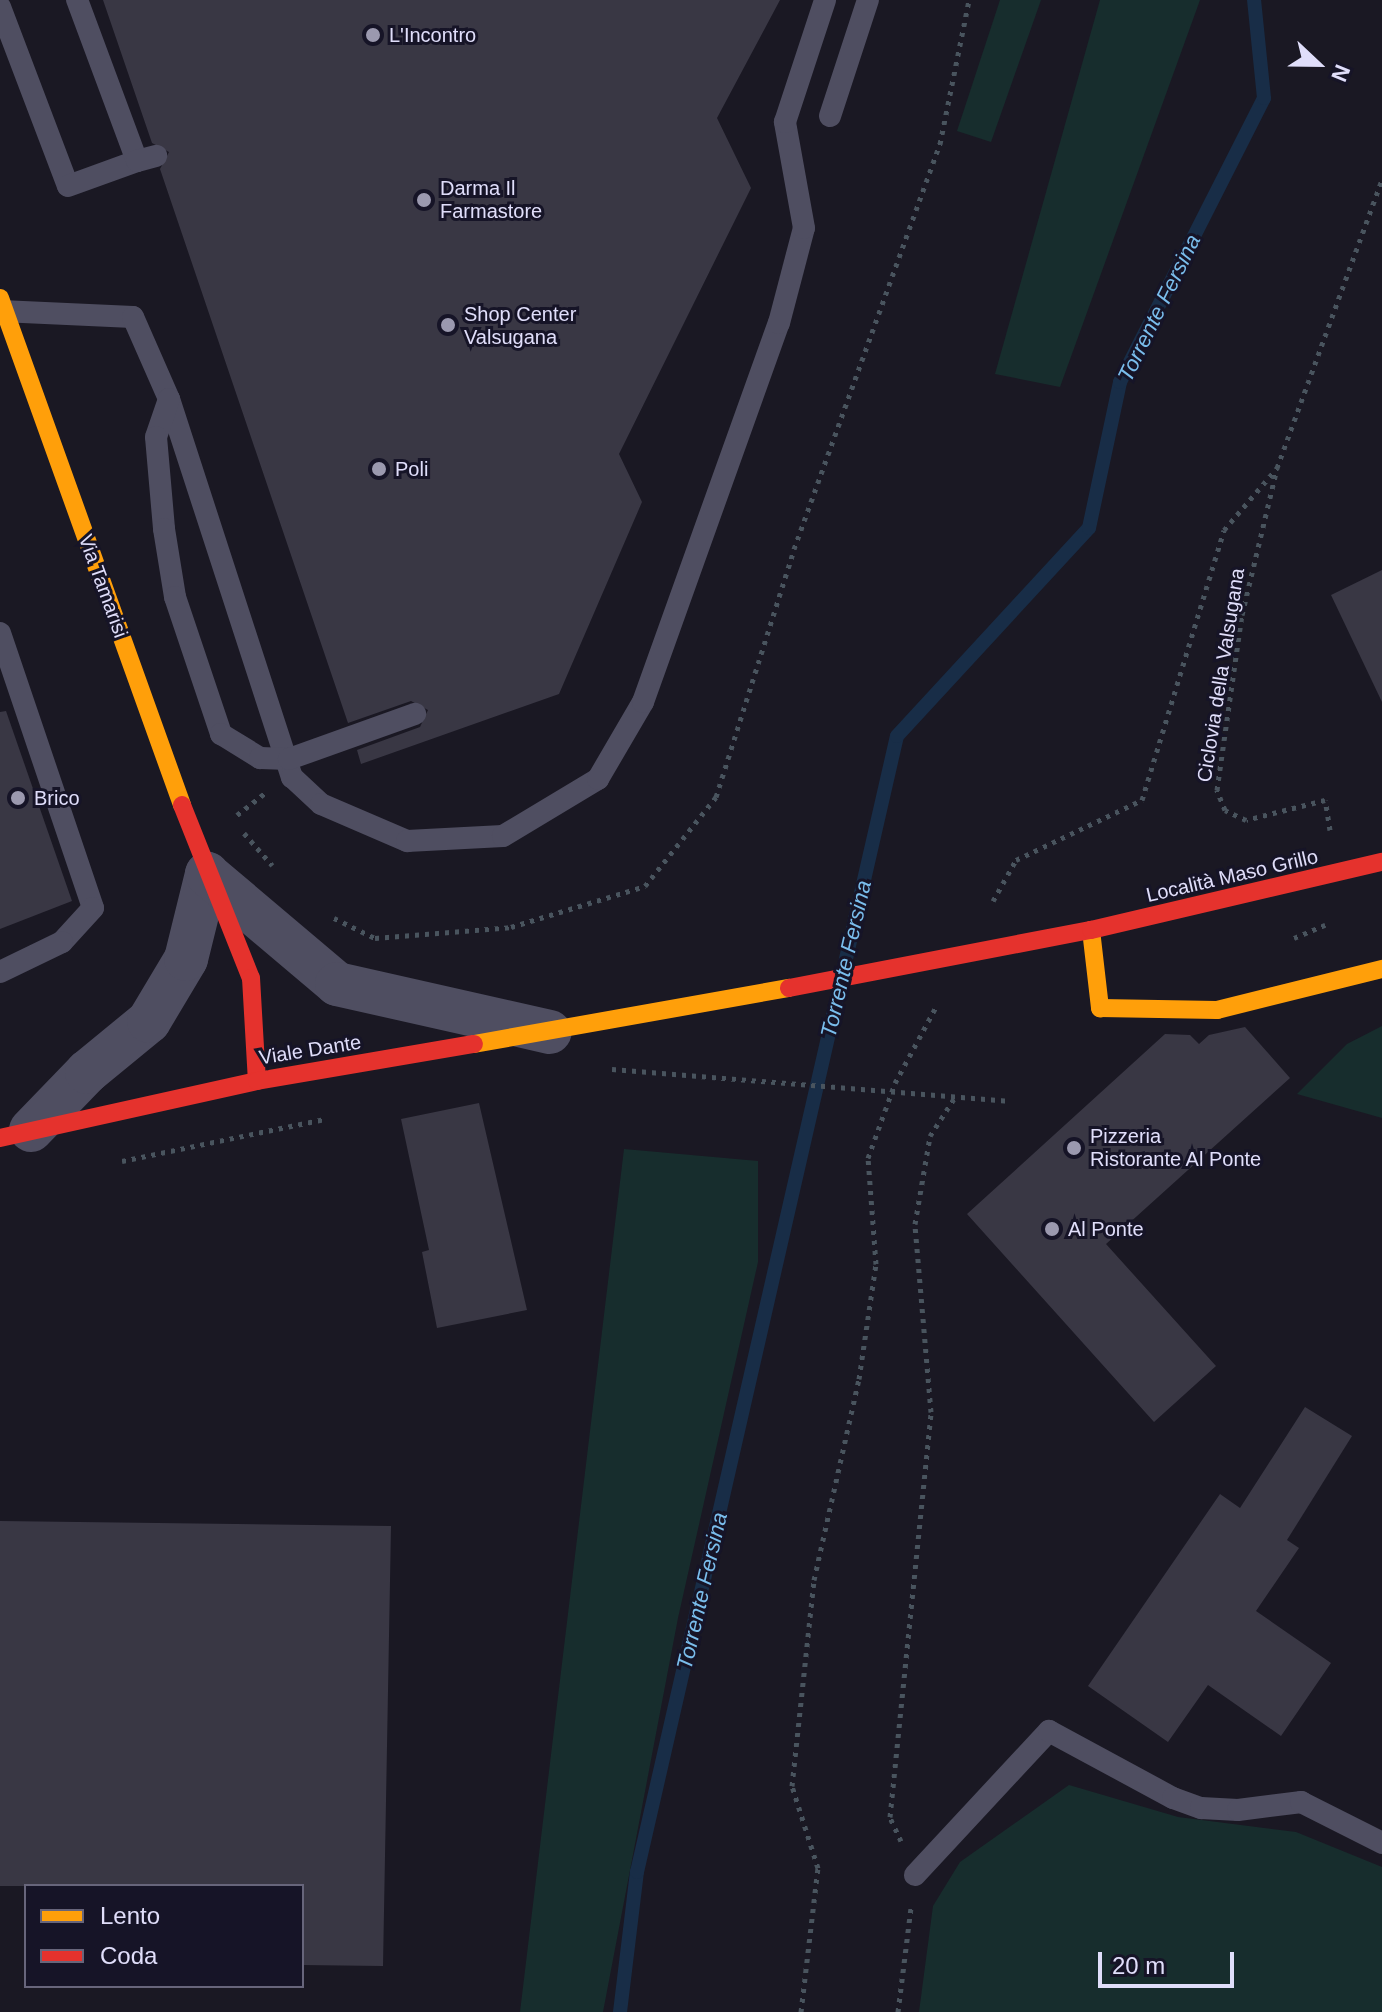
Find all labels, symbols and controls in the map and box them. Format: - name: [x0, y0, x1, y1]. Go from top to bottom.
- place label: L'Incontro: [389, 23, 476, 47]
- north arrow: [1278, 24, 1358, 104]
- marker: L'Incontro: [364, 26, 382, 44]
- text: N: [1326, 61, 1355, 85]
- place label: Darma Il Farmastore: [440, 176, 542, 223]
- marker: Darma Il Farmastore: [415, 191, 433, 209]
- water label: Torrente Fersina: [1112, 230, 1206, 386]
- place label: Shop Center Valsugana: [464, 302, 576, 349]
- marker: Shop Center Valsugana: [439, 316, 457, 334]
- place label: Poli: [395, 457, 428, 481]
- marker: Poli: [370, 460, 388, 478]
- street label: Via Tamarisi: [73, 531, 133, 641]
- street label: Ciclovia della Valsugana: [1192, 566, 1250, 784]
- place label: Brico: [34, 786, 80, 810]
- marker: Brico: [9, 789, 27, 807]
- street label: Località Maso Grillo: [1144, 845, 1320, 907]
- water label: Torrente Fersina: [815, 878, 877, 1040]
- street label: Viale Dante: [257, 1030, 363, 1070]
- place label: Pizzeria Ristorante Al Ponte: [1090, 1124, 1262, 1171]
- marker: Pizzeria Ristorante Al Ponte: [1065, 1139, 1083, 1157]
- place label: Al Ponte: [1068, 1217, 1144, 1241]
- marker: Al Ponte: [1043, 1220, 1061, 1238]
- water label: Torrente Fersina: [671, 1510, 733, 1672]
- legend: [24, 1884, 304, 1988]
- text: Lento: [100, 1902, 160, 1929]
- scale bar: [1102, 1936, 1238, 1986]
- text: Coda: [100, 1942, 157, 1969]
- text: 20 m: [1112, 1952, 1165, 1979]

